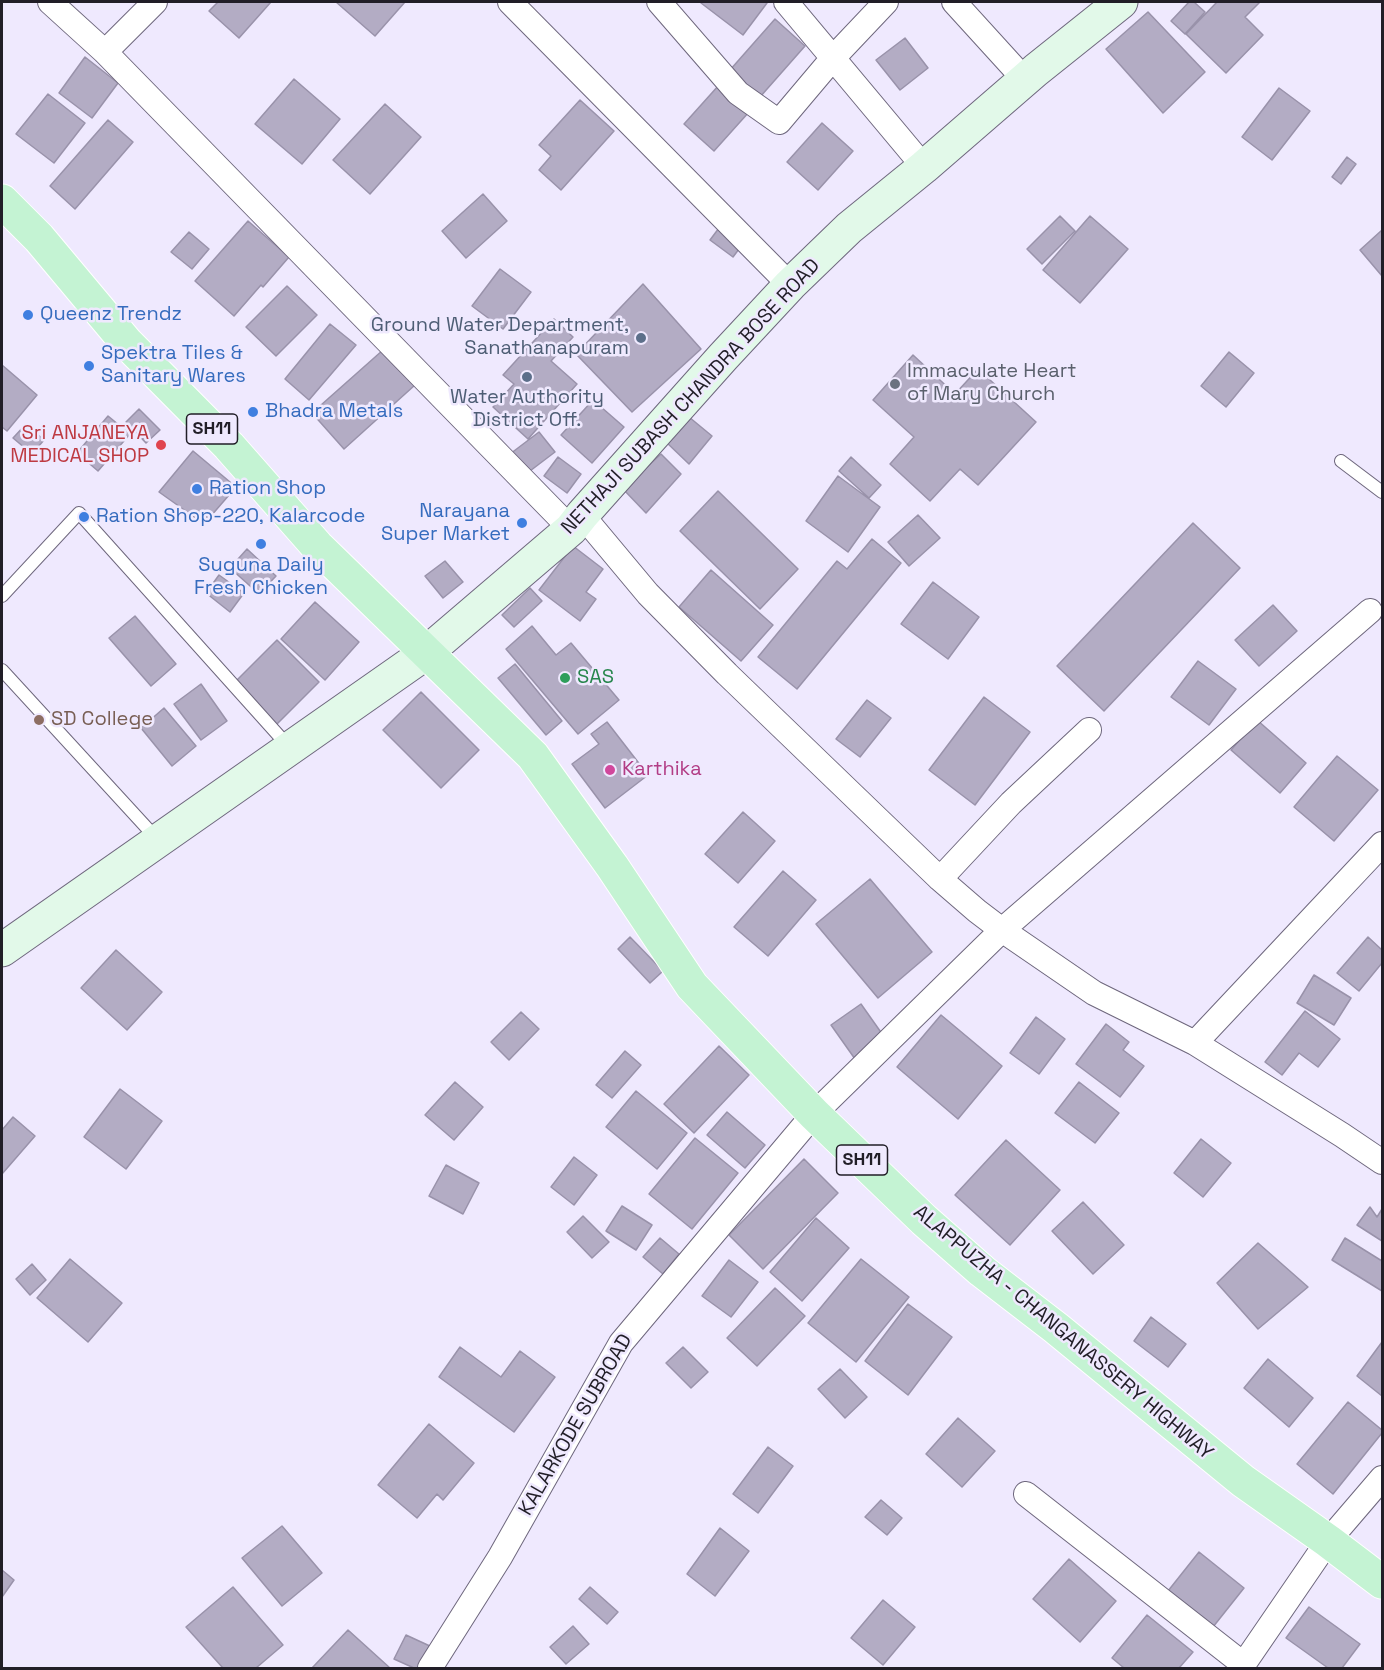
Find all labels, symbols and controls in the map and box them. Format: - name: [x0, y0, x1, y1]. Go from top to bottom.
- street label: NETHAJI SUBASH CHANDRA BOSE ROAD: [557, 254, 825, 540]
- place label: Queenz Trendz: [40, 303, 182, 327]
- marker: Queenz Trendz: [21, 308, 35, 322]
- place label: Ground Water Department, Sanathanapuram: [371, 314, 629, 361]
- marker: Ground Water Department, Sanathanapuram: [634, 331, 648, 345]
- place label: Spektra Tiles & Sanitary Wares: [101, 342, 246, 389]
- marker: Spektra Tiles & Sanitary Wares: [82, 359, 96, 373]
- place label: Immaculate Heart of Mary Church: [907, 360, 1076, 407]
- marker: Water Authority District Off.: [520, 370, 534, 384]
- marker: Immaculate Heart of Mary Church: [888, 377, 902, 391]
- place label: Water Authority District Off.: [450, 386, 604, 433]
- place label: Bhadra Metals: [265, 400, 403, 424]
- marker: Bhadra Metals: [246, 405, 260, 419]
- road number: SH11: [186, 414, 238, 444]
- place label: Sri ANJANEYA MEDICAL SHOP: [10, 422, 149, 469]
- marker: Sri ANJANEYA MEDICAL SHOP: [154, 438, 168, 452]
- place label: Ration Shop: [209, 477, 326, 501]
- marker: Ration Shop: [190, 482, 204, 496]
- place label: Narayana Super Market: [381, 500, 510, 547]
- place label: Ration Shop-220, Kalarcode: [96, 505, 365, 529]
- marker: Ration Shop-220, Kalarcode: [77, 510, 91, 524]
- marker: Narayana Super Market: [515, 516, 529, 530]
- marker: Suguna Daily Fresh Chicken: [254, 537, 268, 551]
- place label: Suguna Daily Fresh Chicken: [194, 554, 328, 601]
- place label: SAS: [577, 666, 614, 690]
- marker: SAS: [558, 671, 572, 685]
- place label: SD College: [51, 708, 153, 732]
- marker: SD College: [32, 713, 46, 727]
- place label: Karthika: [622, 758, 702, 782]
- marker: Karthika: [603, 763, 617, 777]
- road number: SH11: [836, 1145, 888, 1175]
- street label: ALAPPUZHA - CHANGANASSERY HIGHWAY: [908, 1201, 1218, 1465]
- street label: KALARKODE SUBROAD: [514, 1330, 638, 1520]

